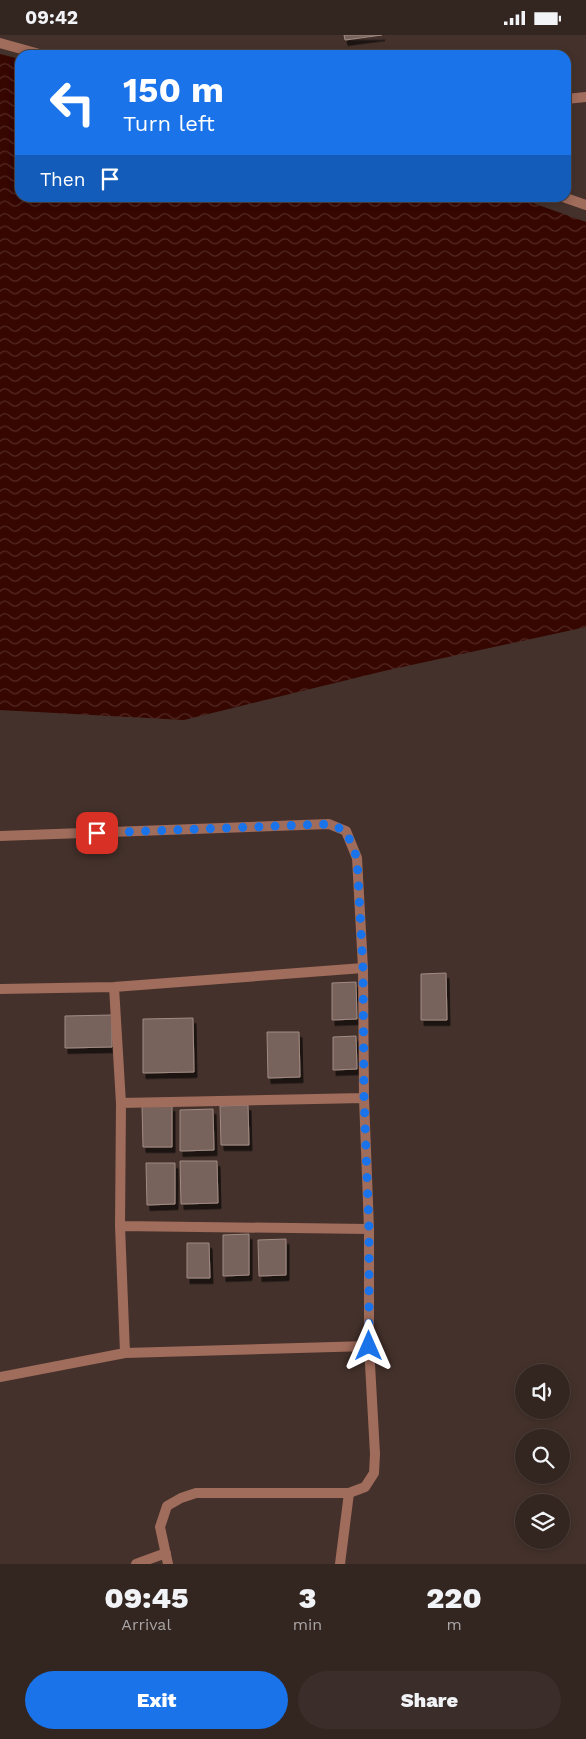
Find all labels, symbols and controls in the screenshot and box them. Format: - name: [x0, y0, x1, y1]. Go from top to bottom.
- text: 09:42: [25, 6, 78, 29]
- text: 150 m: [123, 69, 224, 111]
- icon: left: [40, 70, 105, 135]
- text: Turn left: [123, 111, 215, 136]
- icon: arrive: [96, 165, 124, 193]
- text: Then: [40, 168, 86, 191]
- pin: [76, 812, 118, 854]
- icon: arrive: [83, 819, 111, 847]
- position arrow: [342, 1319, 394, 1371]
- map controls: [515, 1364, 570, 1549]
- button: sound: [515, 1364, 570, 1419]
- button: search: [515, 1429, 570, 1484]
- button: layers: [515, 1494, 570, 1549]
- text: 09:45: [104, 1580, 189, 1615]
- text: 3: [298, 1580, 316, 1615]
- text: 220: [426, 1580, 482, 1615]
- text: Arrival: [121, 1615, 171, 1634]
- text: min: [293, 1615, 322, 1634]
- text: m: [446, 1615, 462, 1634]
- button: Exit: [25, 1671, 288, 1729]
- button: Share: [298, 1671, 561, 1729]

